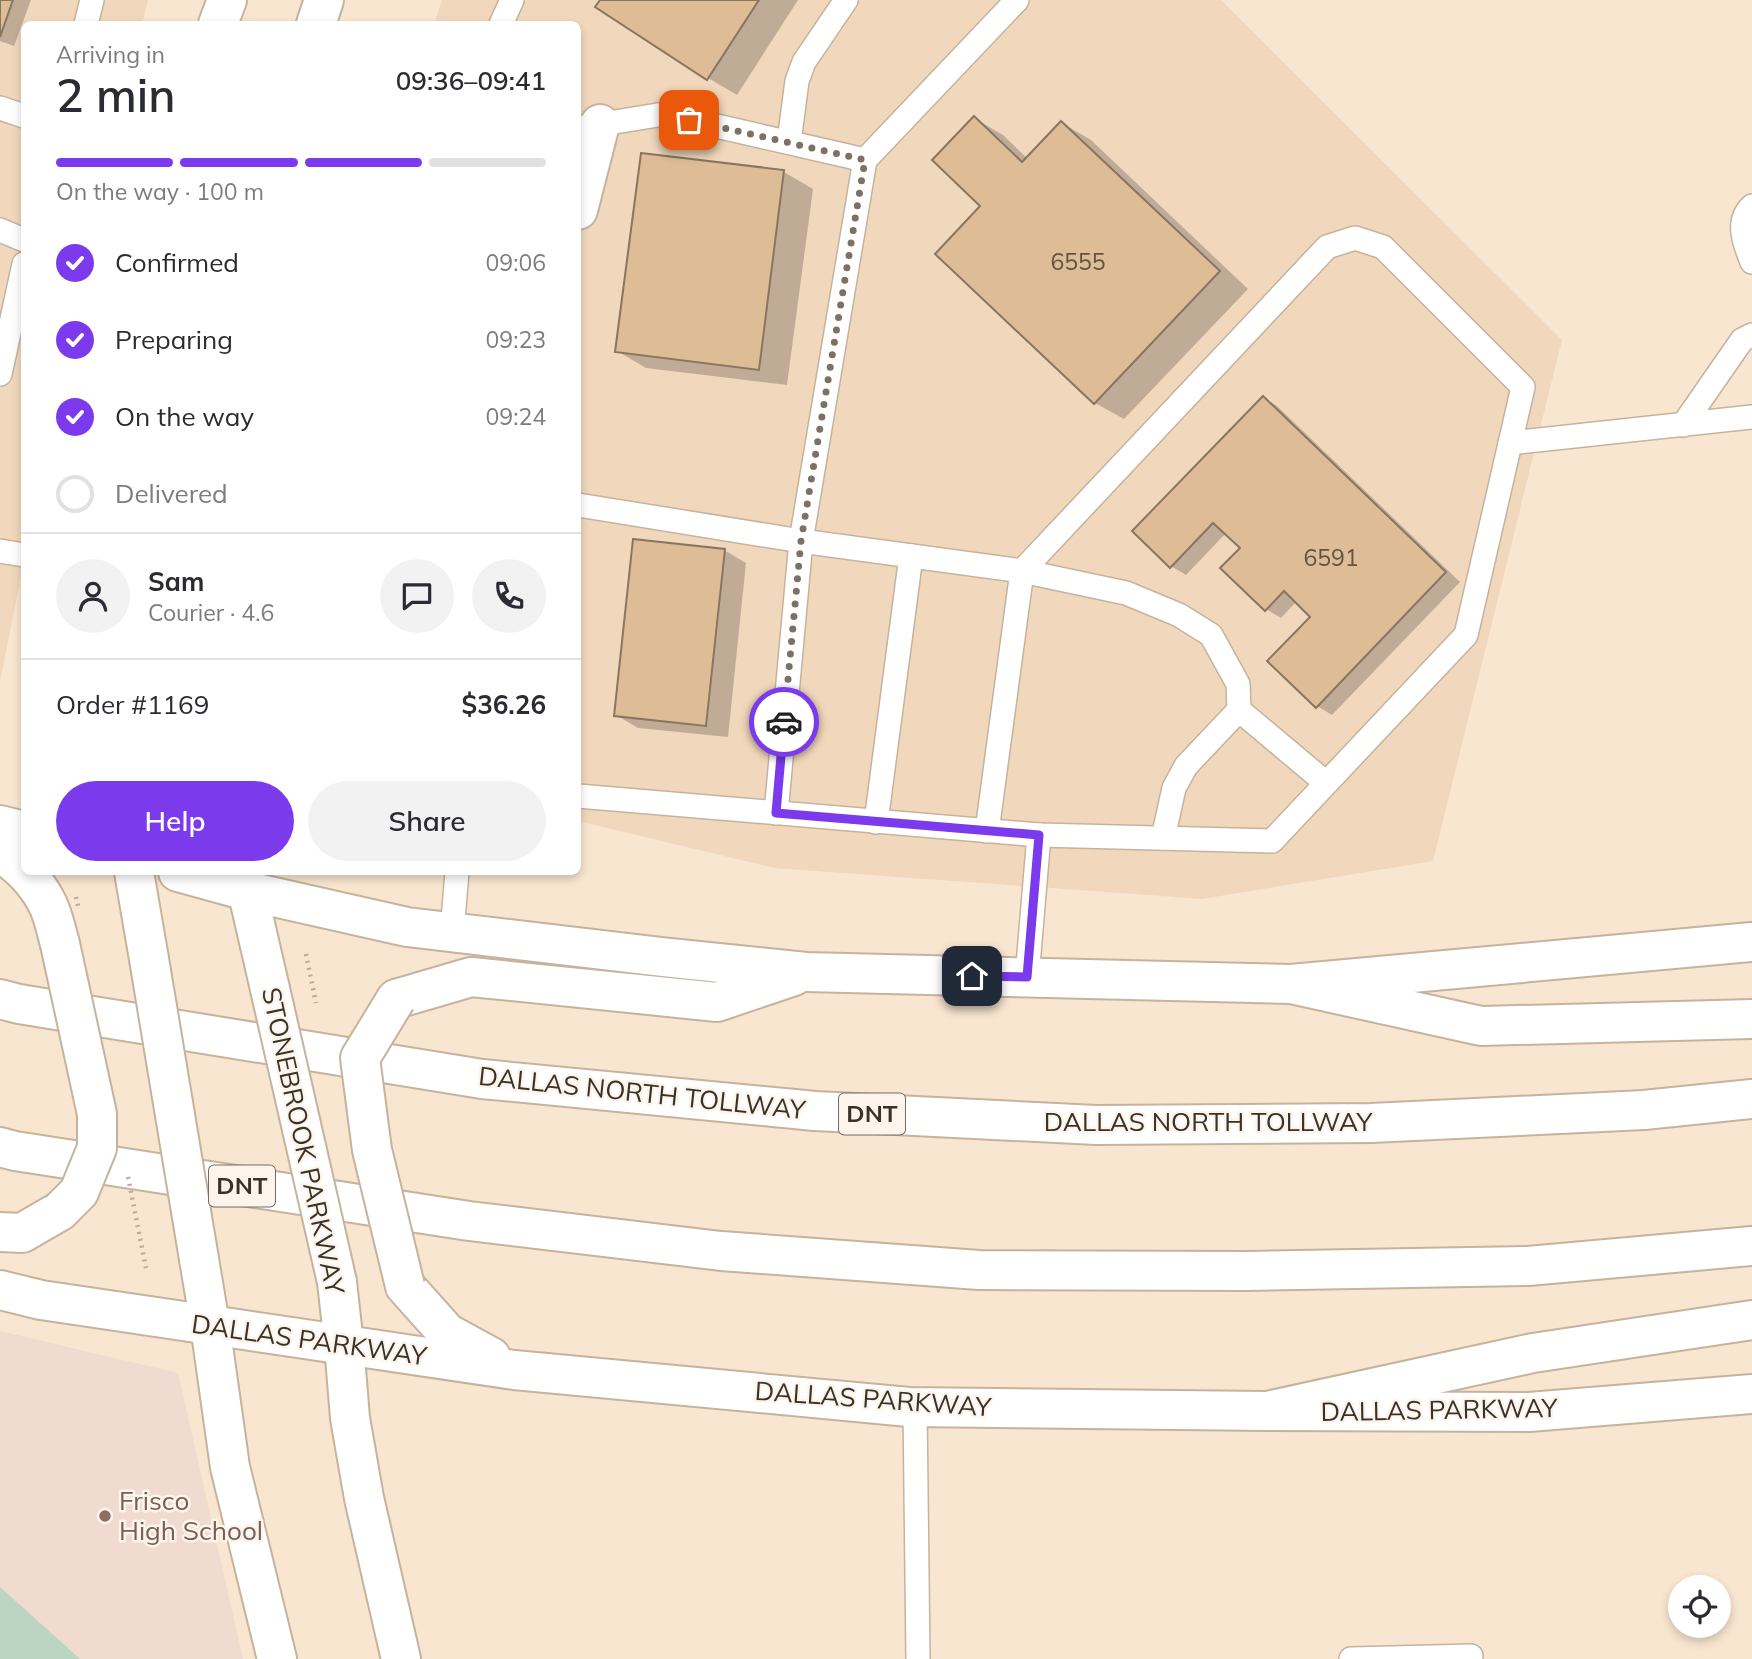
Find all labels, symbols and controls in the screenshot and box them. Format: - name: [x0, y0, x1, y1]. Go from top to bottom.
- text: Arriving in: [56, 40, 165, 69]
- text: 09:36–09:41: [396, 64, 546, 97]
- text: 2 min: [56, 66, 175, 124]
- pin: [659, 90, 719, 150]
- icon: bag: [670, 101, 708, 139]
- text: On the way · 100 m: [56, 177, 264, 206]
- icon: check: [56, 244, 94, 282]
- text: Confirmed: [115, 246, 239, 279]
- house number: 6555: [1050, 247, 1106, 276]
- text: 09:06: [486, 248, 546, 277]
- icon: check: [56, 321, 94, 359]
- text: Preparing: [115, 323, 233, 356]
- text: 09:23: [486, 325, 546, 354]
- icon: check: [56, 398, 94, 436]
- text: On the way: [115, 400, 254, 433]
- text: 09:24: [486, 402, 546, 431]
- text: Delivered: [115, 477, 228, 510]
- house number: 6591: [1303, 543, 1359, 572]
- button: person: [56, 559, 130, 633]
- button: chat: [380, 559, 454, 633]
- button: phone: [472, 559, 546, 633]
- text: Sam: [148, 565, 204, 598]
- text: Courier · 4.6: [148, 598, 274, 627]
- courier: [749, 687, 819, 757]
- text: Order #1169: [56, 688, 209, 721]
- text: $36.26: [462, 688, 546, 721]
- icon: car: [765, 703, 803, 741]
- button: Help: [56, 781, 294, 861]
- button: Share: [308, 781, 546, 861]
- pin: [942, 946, 1002, 1006]
- icon: home: [953, 957, 991, 995]
- street label: STONEBROOK PARKWAY: [255, 984, 352, 1299]
- street label: DALLAS NORTH TOLLWAY: [477, 1059, 808, 1126]
- road number: DNT: [839, 1094, 905, 1134]
- street label: DALLAS NORTH TOLLWAY: [1044, 1105, 1373, 1138]
- road number: DNT: [209, 1166, 275, 1206]
- street label: DALLAS PARKWAY: [189, 1307, 430, 1372]
- street label: DALLAS PARKWAY: [754, 1374, 994, 1423]
- street label: DALLAS PARKWAY: [1320, 1391, 1559, 1428]
- place label: Frisco High School: [119, 1484, 263, 1547]
- marker: Frisco High School: [97, 1508, 113, 1524]
- map controls: [1668, 1575, 1731, 1638]
- button: locate: [1668, 1575, 1731, 1638]

